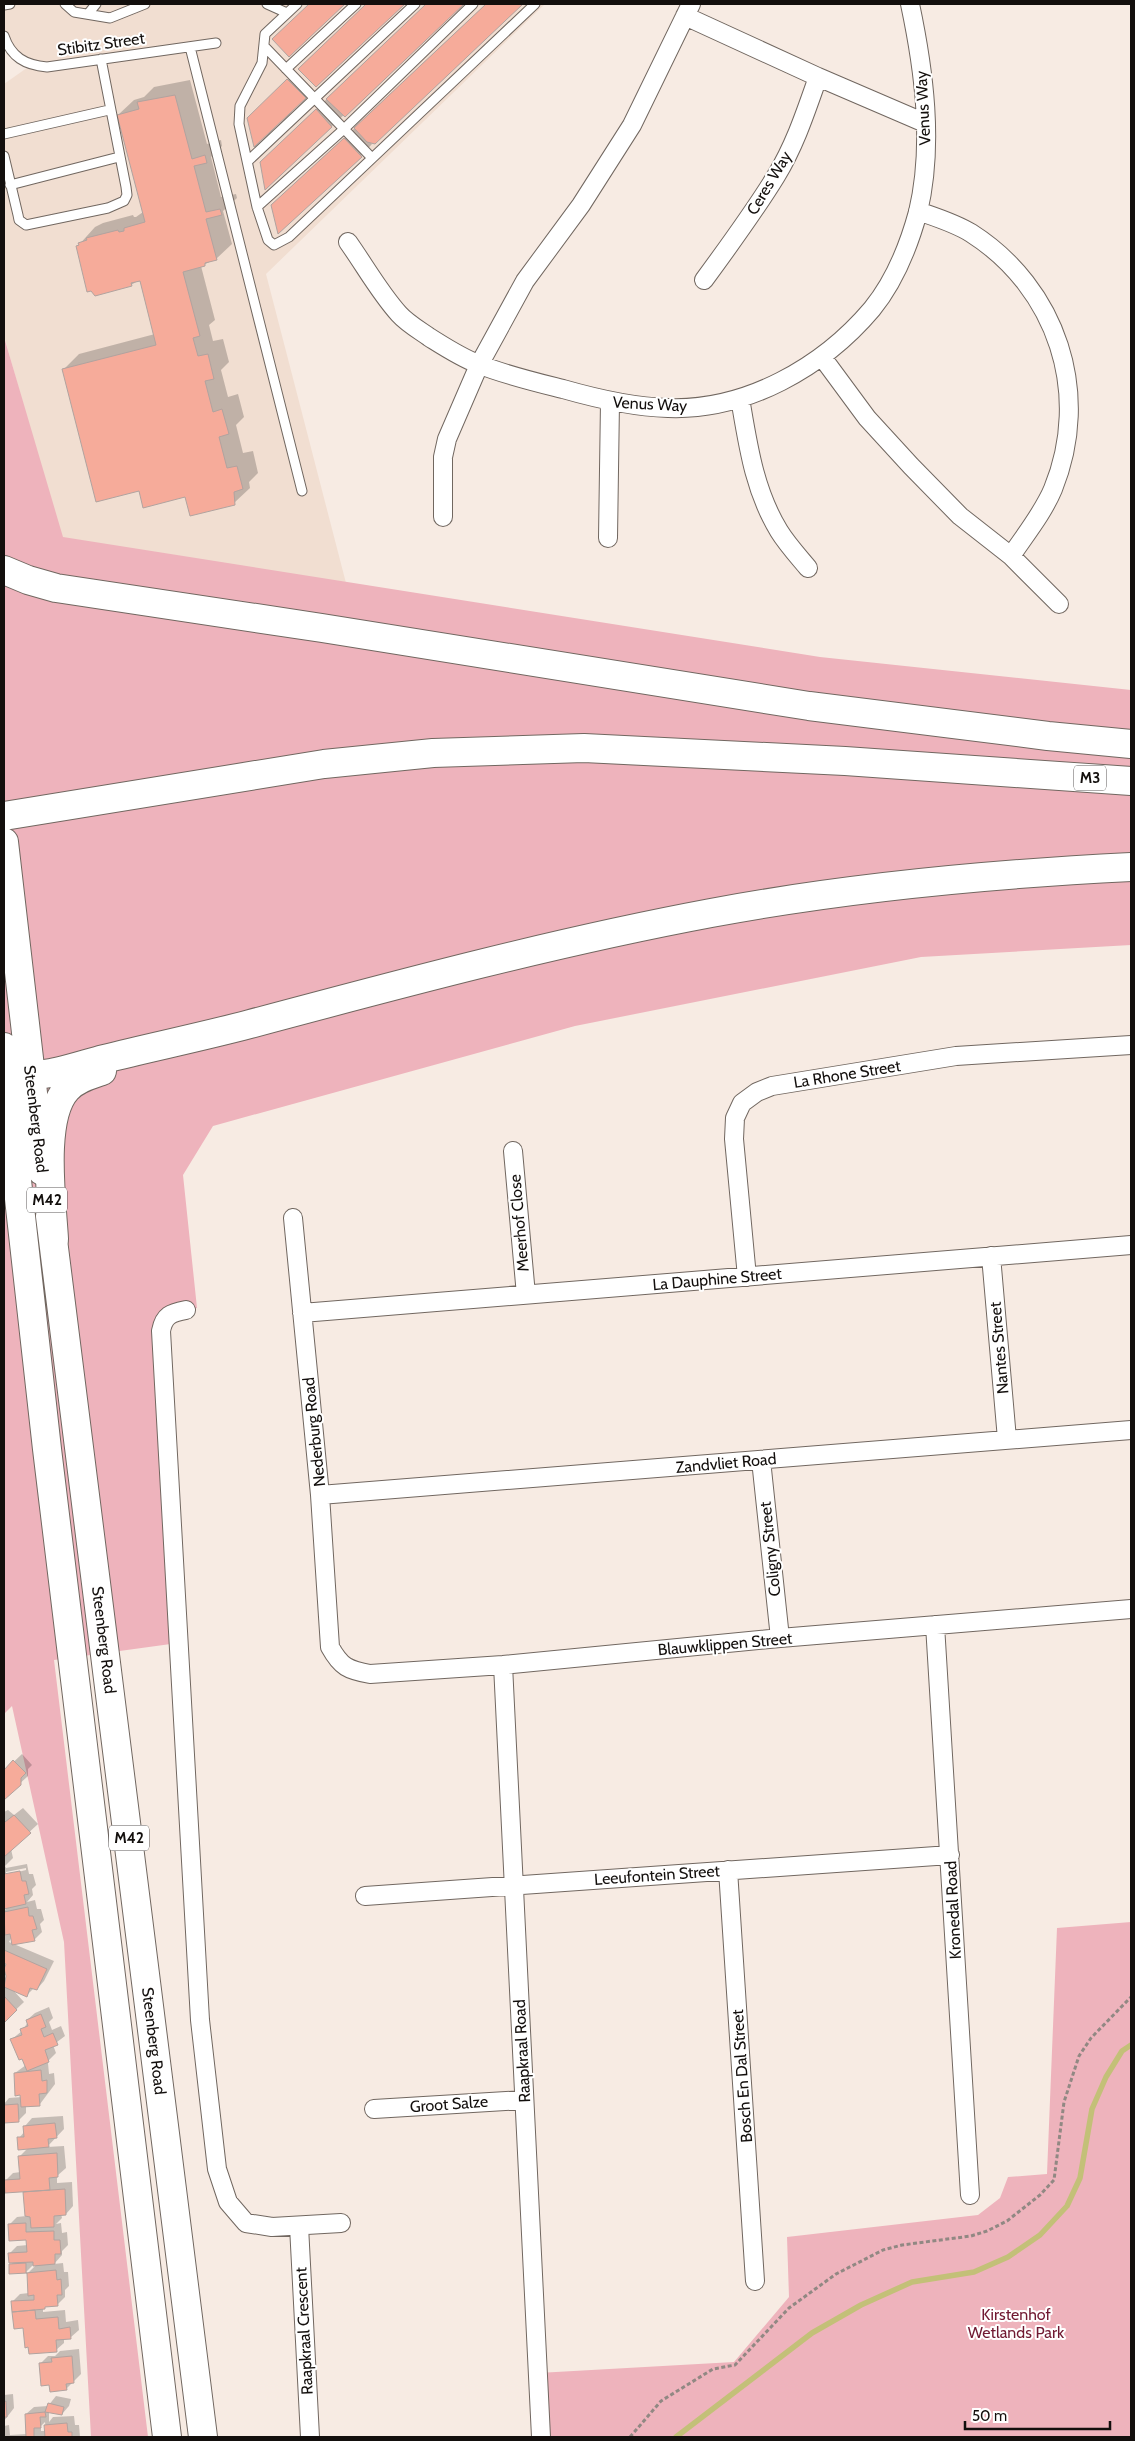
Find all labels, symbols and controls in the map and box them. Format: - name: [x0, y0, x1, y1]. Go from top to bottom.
- street label: Stibitz Street: [56, 28, 146, 60]
- street label: Venus Way: [912, 70, 934, 146]
- street label: Ceres Way: [743, 148, 795, 218]
- street label: Venus Way: [612, 393, 688, 415]
- road number: M3: [1074, 766, 1106, 790]
- street label: La Rhone Street: [792, 1056, 903, 1092]
- street label: Steenberg Road: [20, 1064, 52, 1174]
- street label: Meerhof Close: [505, 1174, 533, 1272]
- road number: M42: [27, 1188, 67, 1212]
- street label: La Dauphine Street: [652, 1264, 783, 1294]
- street label: Nantes Street: [985, 1301, 1012, 1395]
- street label: Nederburg Road: [299, 1376, 329, 1488]
- street label: Zandvliet Road: [675, 1449, 777, 1477]
- street label: Coligny Street: [756, 1500, 784, 1597]
- street label: Steenberg Road: [88, 1585, 120, 1695]
- street label: Blauwklippen Street: [657, 1629, 794, 1659]
- road number: M42: [109, 1826, 149, 1850]
- street label: Kronedal Road: [941, 1860, 965, 1960]
- street label: Leeufontein Street: [594, 1861, 721, 1889]
- street label: Steenberg Road: [138, 1986, 170, 2096]
- street label: Raapkraal Road: [510, 1999, 534, 2103]
- street label: Bosch En Dal Street: [728, 2008, 756, 2143]
- street label: Groot Salze: [409, 2092, 489, 2116]
- street label: Raapkraal Crescent: [291, 2266, 317, 2395]
- park label: Kirstenhof Wetlands Park: [968, 2305, 1065, 2342]
- scale bar: [965, 2398, 1110, 2430]
- text: 50 m: [972, 2407, 1007, 2425]

